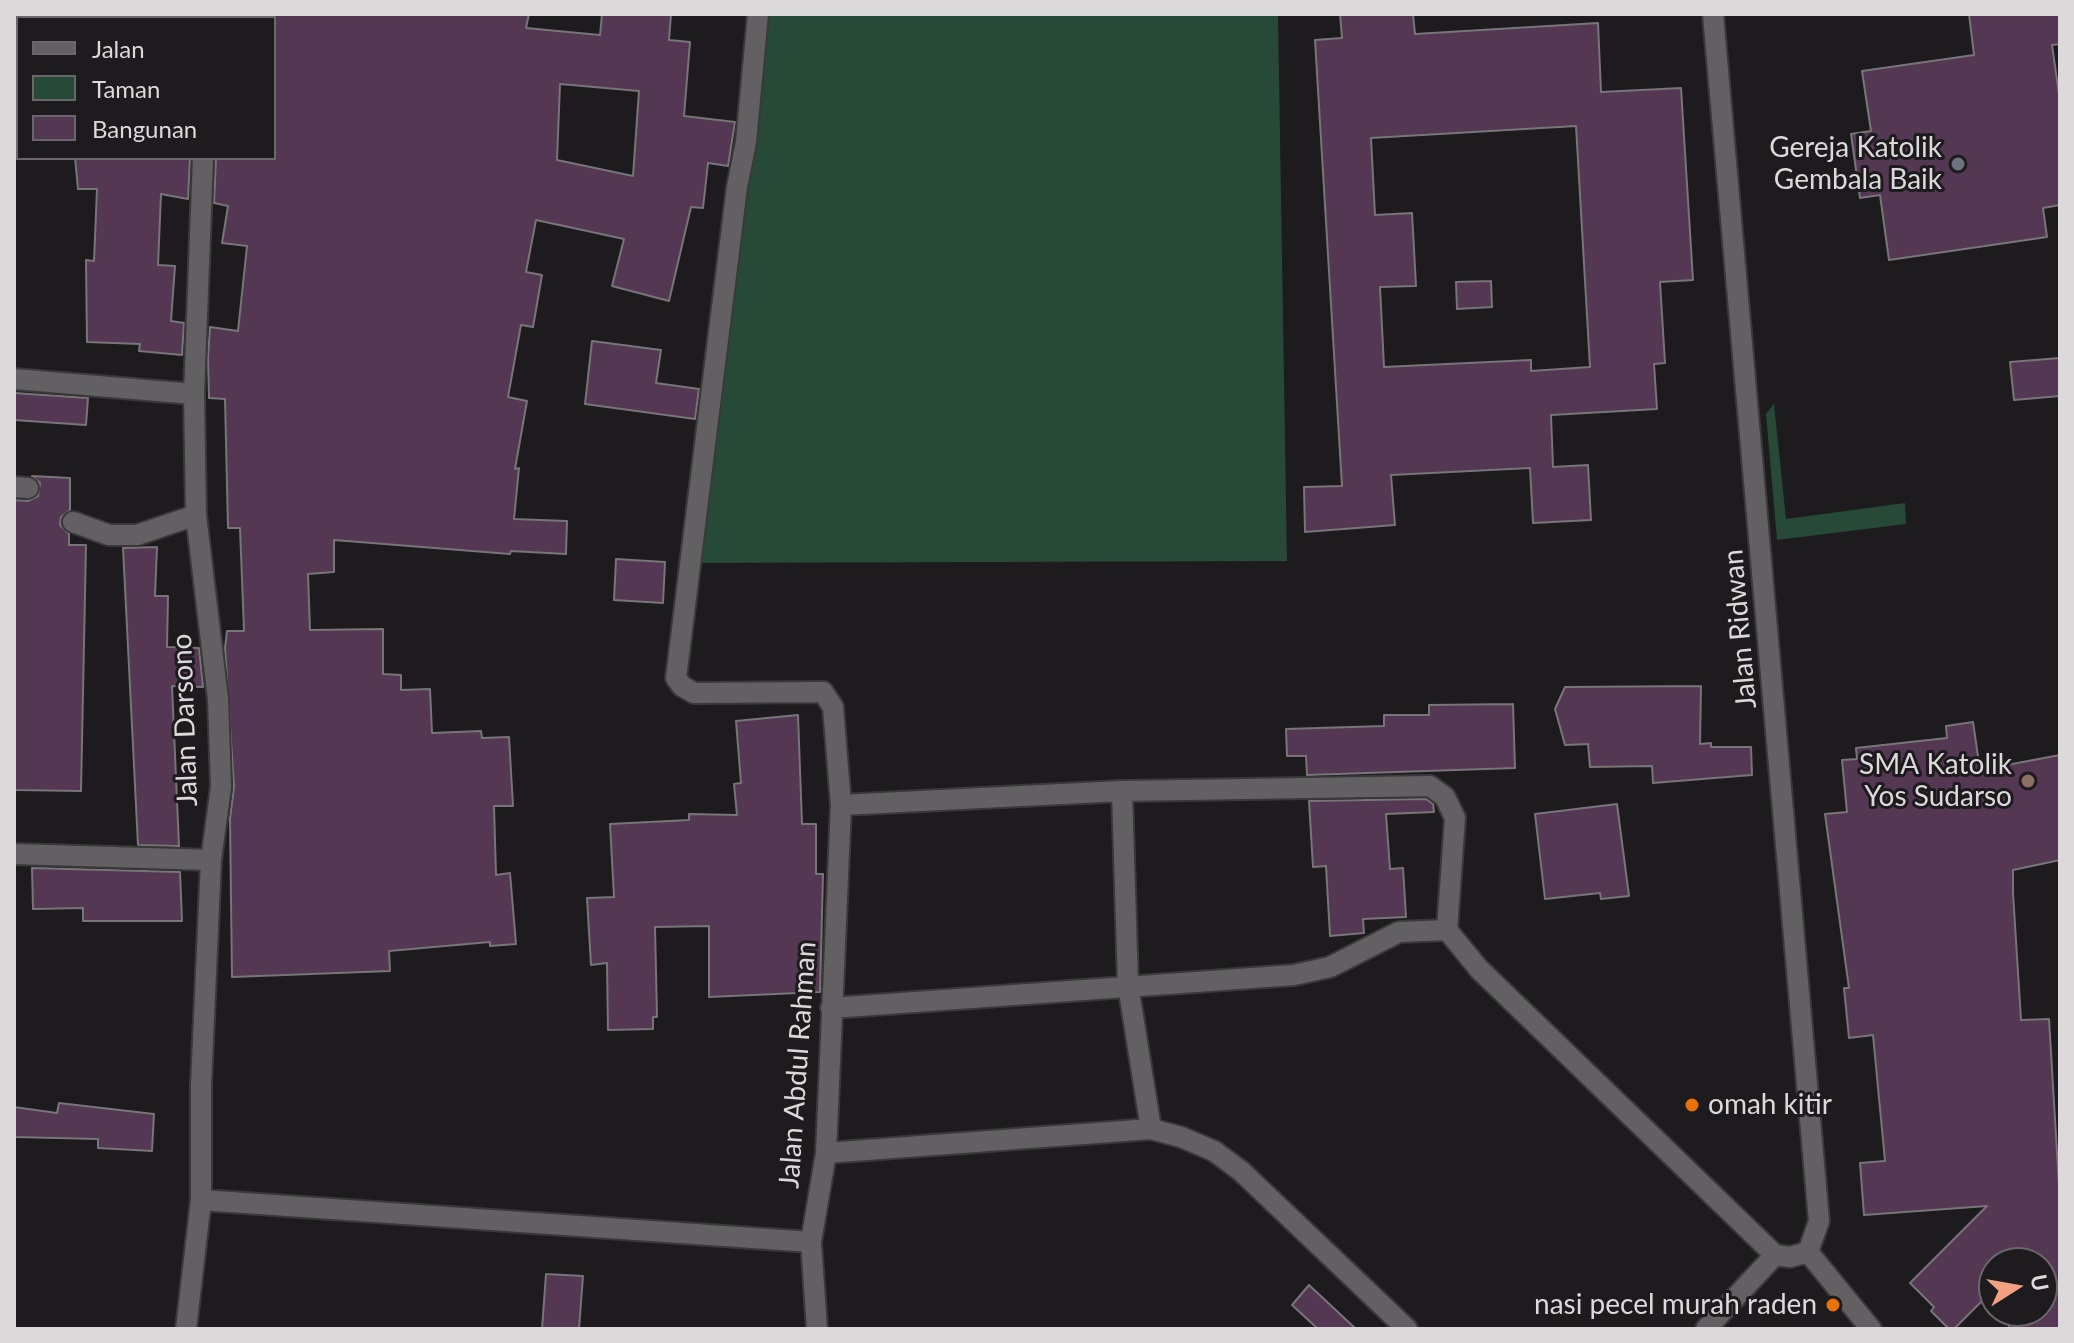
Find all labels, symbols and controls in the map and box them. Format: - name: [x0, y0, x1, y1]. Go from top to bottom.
- legend: [16, 16, 276, 160]
- text: Jalan: [92, 34, 145, 63]
- text: Taman: [92, 74, 160, 103]
- text: Bangunan: [92, 114, 197, 143]
- place label: Gereja Katolik Gembala Baik: [1769, 131, 1942, 197]
- marker: Gereja Katolik Gembala Baik: [1949, 155, 1967, 173]
- street label: Jalan Ridwan: [1716, 548, 1764, 710]
- street label: Jalan Darsono: [165, 633, 205, 807]
- place label: SMA Katolik Yos Sudarso: [1859, 748, 2012, 814]
- marker: SMA Katolik Yos Sudarso: [2019, 772, 2037, 790]
- street label: Jalan Abdul Rahman: [773, 940, 823, 1190]
- place label: omah kitir: [1708, 1088, 1832, 1122]
- marker: omah kitir: [1683, 1096, 1701, 1114]
- north arrow: [1978, 1247, 2058, 1327]
- text: U: [2025, 1272, 2055, 1293]
- place label: nasi pecel murah raden: [1534, 1288, 1817, 1322]
- marker: nasi pecel murah raden: [1824, 1296, 1842, 1314]

